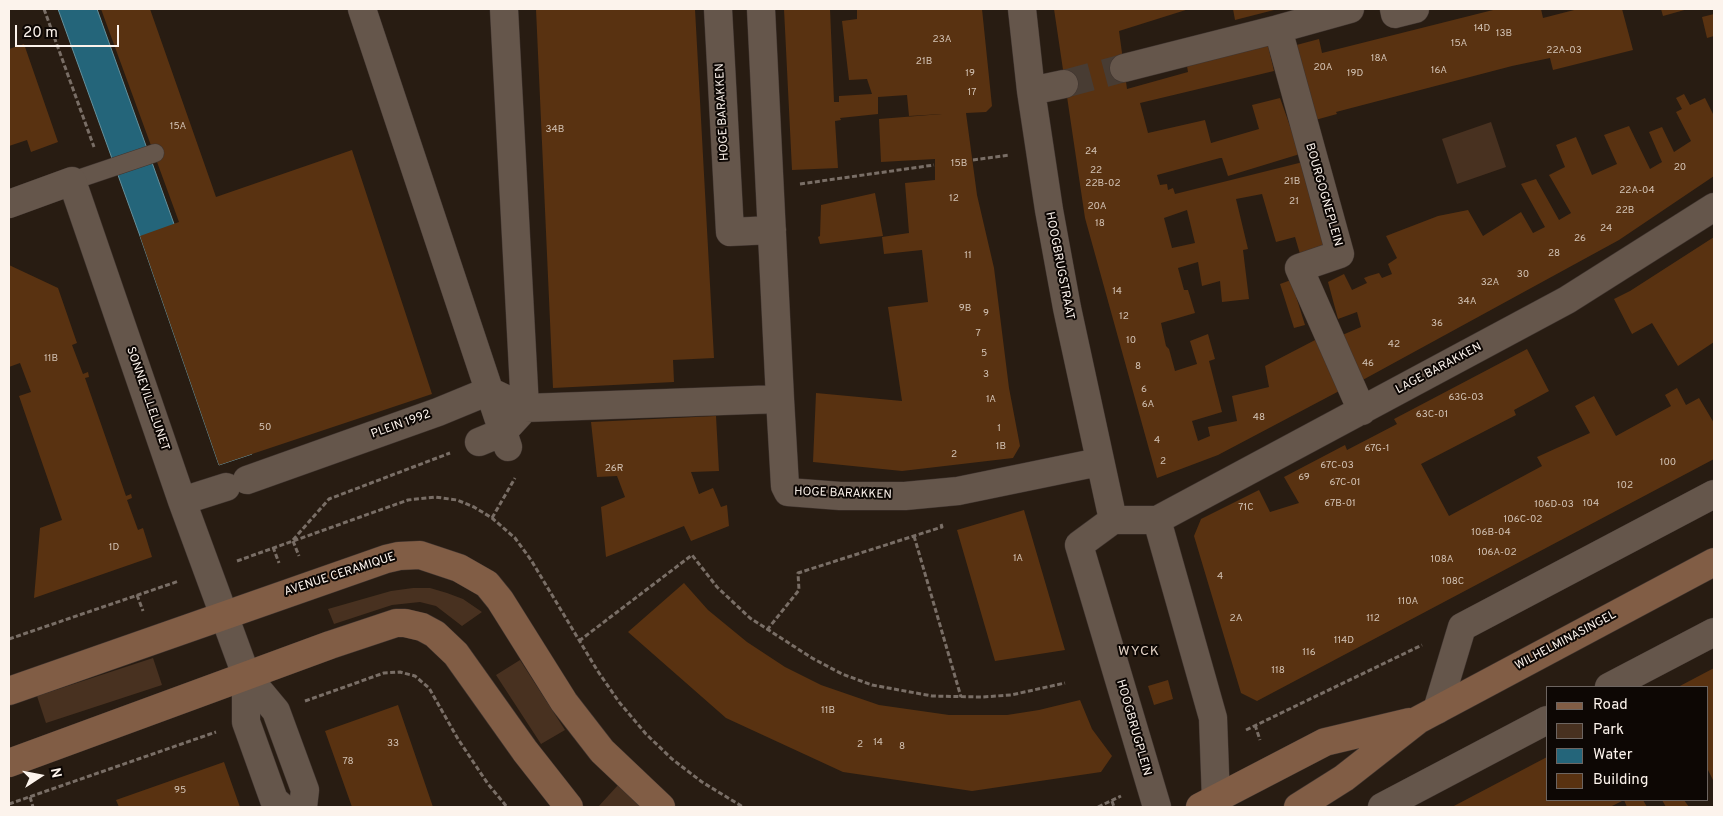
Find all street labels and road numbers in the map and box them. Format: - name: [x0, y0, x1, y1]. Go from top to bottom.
- street label: HOGE BARAKKEN: [713, 63, 733, 161]
- street label: BOURGOGNEPLEIN: [1301, 142, 1345, 248]
- street label: HOOGBRUGSTRAAT: [1041, 211, 1077, 321]
- street label: LAGE BARAKKEN: [1394, 340, 1484, 398]
- street label: SONNEVILLELUNET: [122, 345, 172, 453]
- street label: PLEIN 1992: [369, 408, 433, 442]
- street label: HOGE BARAKKEN: [794, 485, 892, 503]
- street label: AVENUE CERAMIQUE: [283, 550, 397, 600]
- street label: WILHELMINASINGEL: [1513, 608, 1619, 674]
- street label: HOOGBRUGPLEIN: [1112, 678, 1154, 778]

